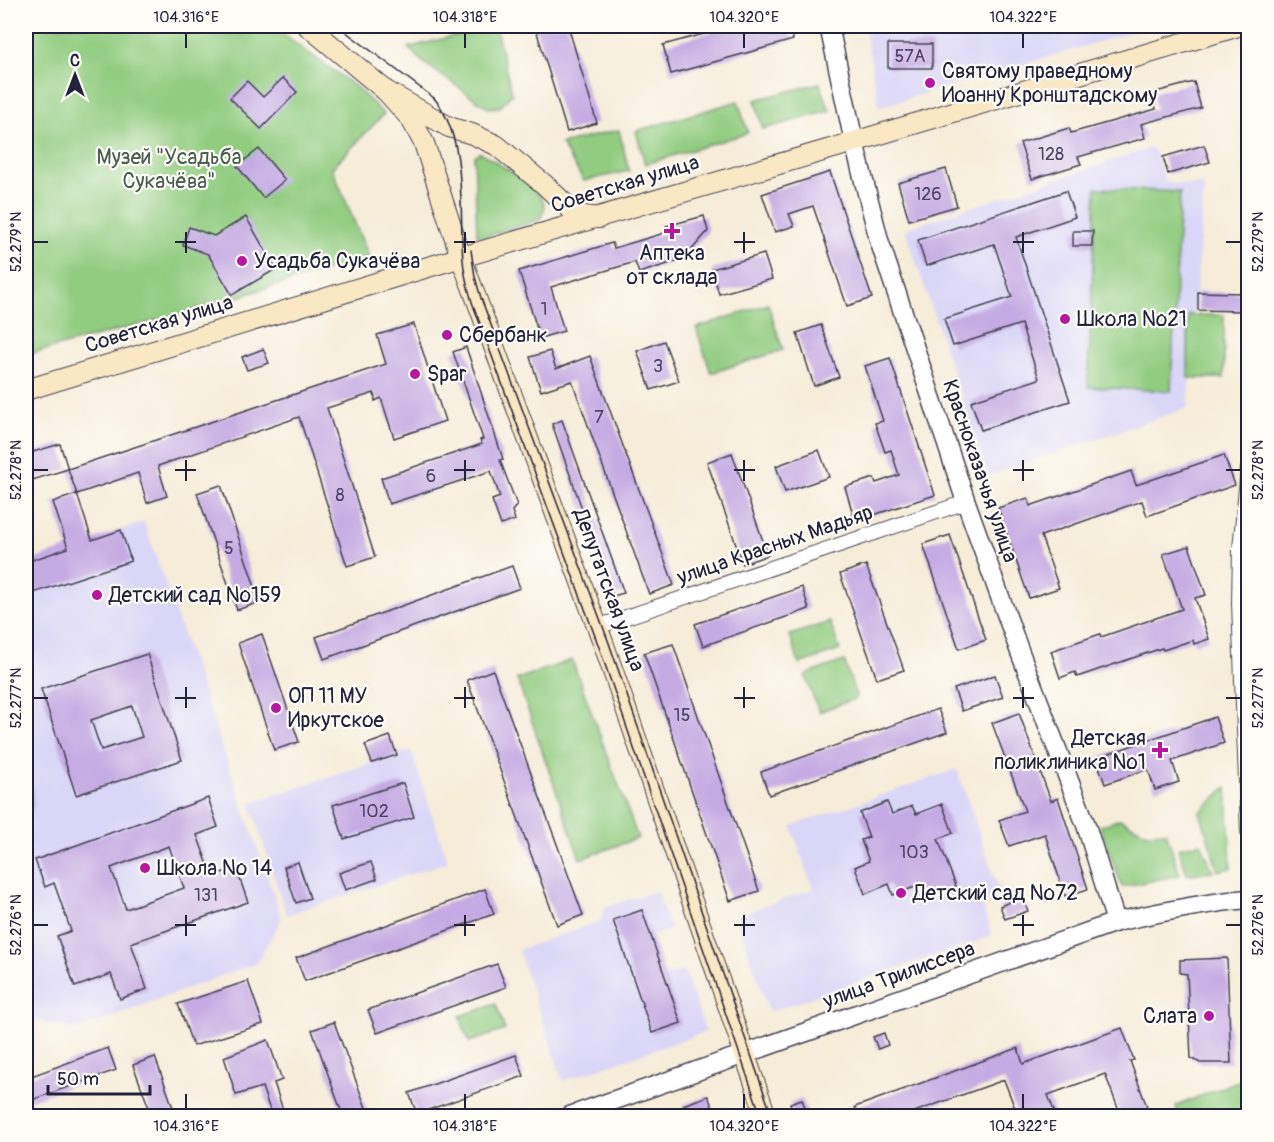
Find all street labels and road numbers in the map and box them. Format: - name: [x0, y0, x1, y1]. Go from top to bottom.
- street label: Советская улица: [548, 149, 702, 219]
- street label: Советская улица: [82, 289, 236, 359]
- street label: Красноказачья улица: [936, 376, 1024, 566]
- street label: улица Красных Мадьяр: [673, 499, 877, 591]
- street label: Депутатская улица: [567, 504, 651, 675]
- street label: улица Трилиссера: [818, 935, 979, 1015]

